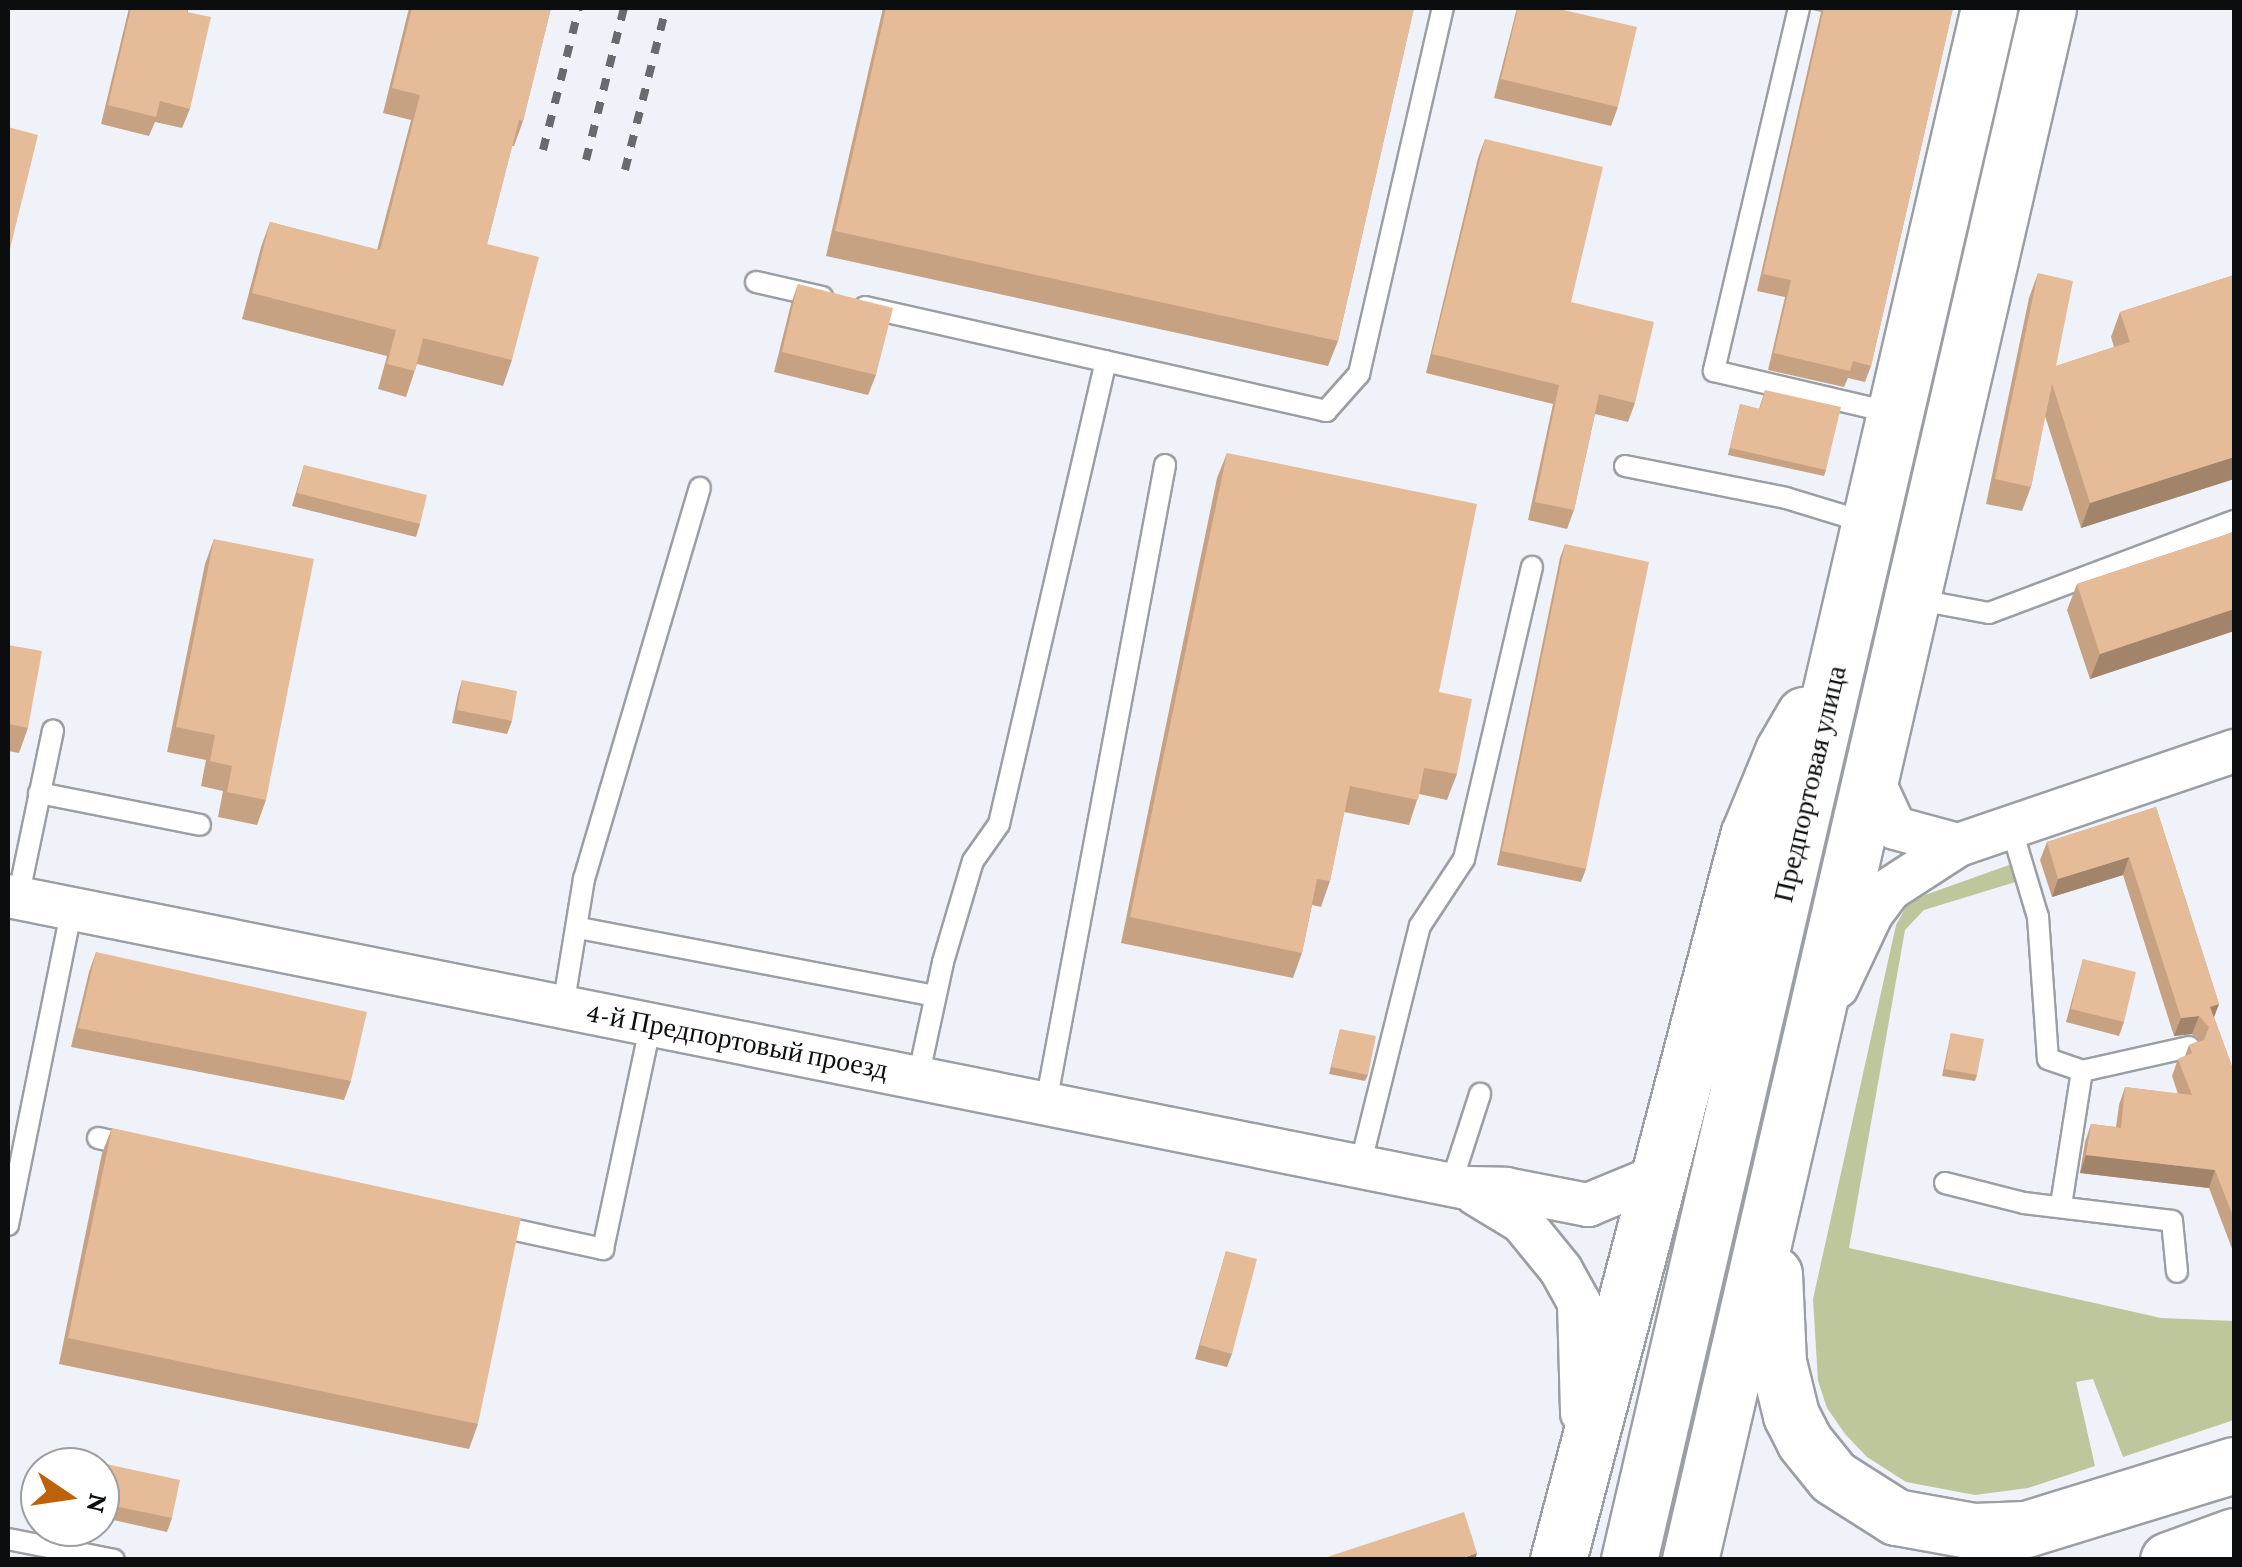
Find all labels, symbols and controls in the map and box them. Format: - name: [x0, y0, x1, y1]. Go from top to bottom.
- street label: Предпортовая улица: [1766, 663, 1854, 905]
- street label: 4-й Предпортовый проезд: [583, 995, 891, 1087]
- north arrow: [20, 1447, 120, 1547]
- text: N: [81, 1491, 115, 1516]

